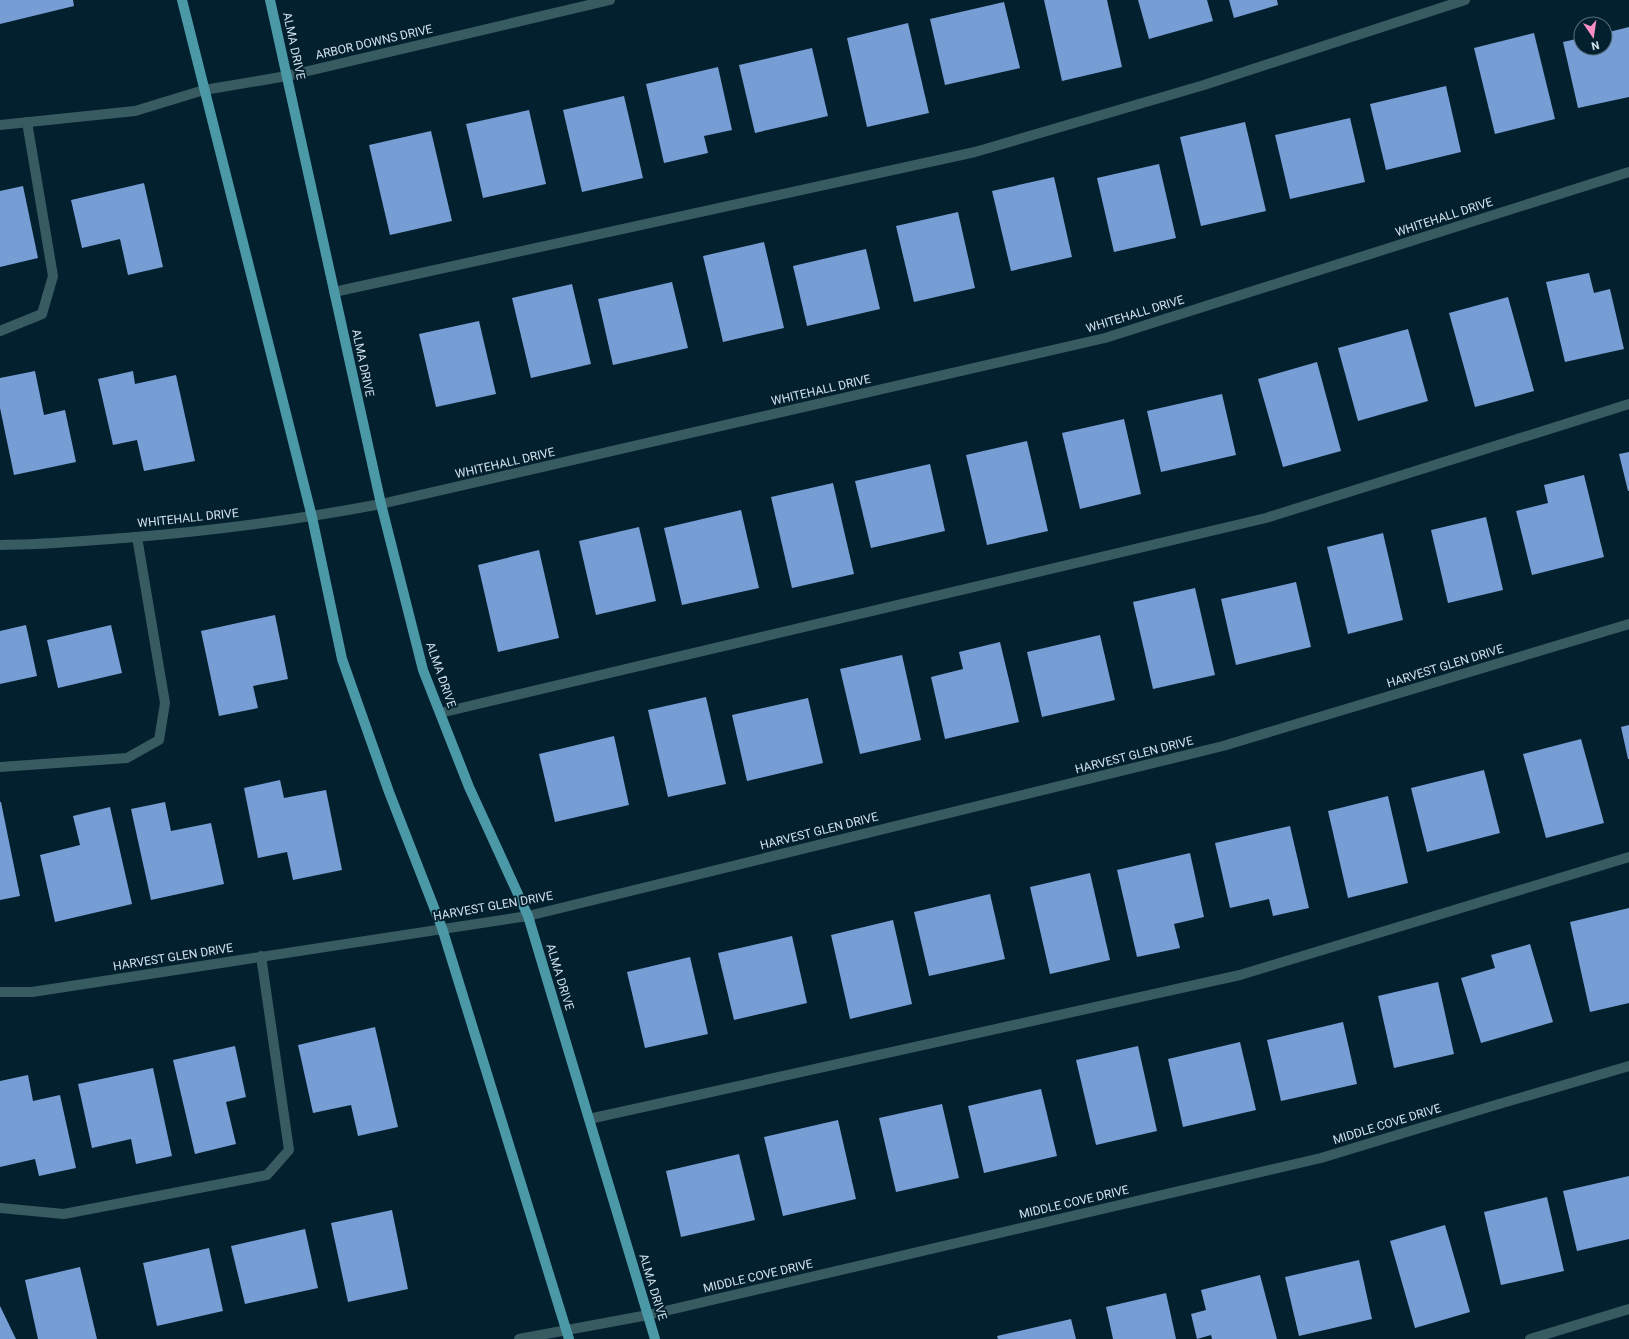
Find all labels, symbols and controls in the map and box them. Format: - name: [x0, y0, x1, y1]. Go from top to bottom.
- street label: ALMA DRIVE: [280, 11, 308, 81]
- north arrow: [1573, 16, 1613, 56]
- street label: ARBOR DOWNS DRIVE: [314, 22, 434, 62]
- text: N: [1590, 38, 1600, 53]
- street label: WHITEHALL DRIVE: [1393, 195, 1495, 239]
- street label: WHITEHALL DRIVE: [1084, 292, 1186, 336]
- street label: ALMA DRIVE: [349, 328, 377, 398]
- street label: WHITEHALL DRIVE: [770, 372, 872, 408]
- street label: WHITEHALL DRIVE: [454, 445, 556, 481]
- street label: WHITEHALL DRIVE: [137, 506, 239, 530]
- street label: ALMA DRIVE: [423, 640, 459, 710]
- street label: HARVEST GLEN DRIVE: [1385, 642, 1505, 690]
- street label: HARVEST GLEN DRIVE: [1073, 733, 1195, 776]
- street label: HARVEST GLEN DRIVE: [758, 809, 880, 852]
- street label: HARVEST GLEN DRIVE: [432, 889, 554, 923]
- street label: HARVEST GLEN DRIVE: [112, 941, 234, 973]
- street label: ALMA DRIVE: [543, 942, 577, 1012]
- street label: MIDDLE COVE DRIVE: [1331, 1101, 1443, 1147]
- street label: MIDDLE COVE DRIVE: [1018, 1183, 1130, 1221]
- street label: ALMA DRIVE: [636, 1252, 670, 1322]
- street label: MIDDLE COVE DRIVE: [702, 1257, 814, 1295]

